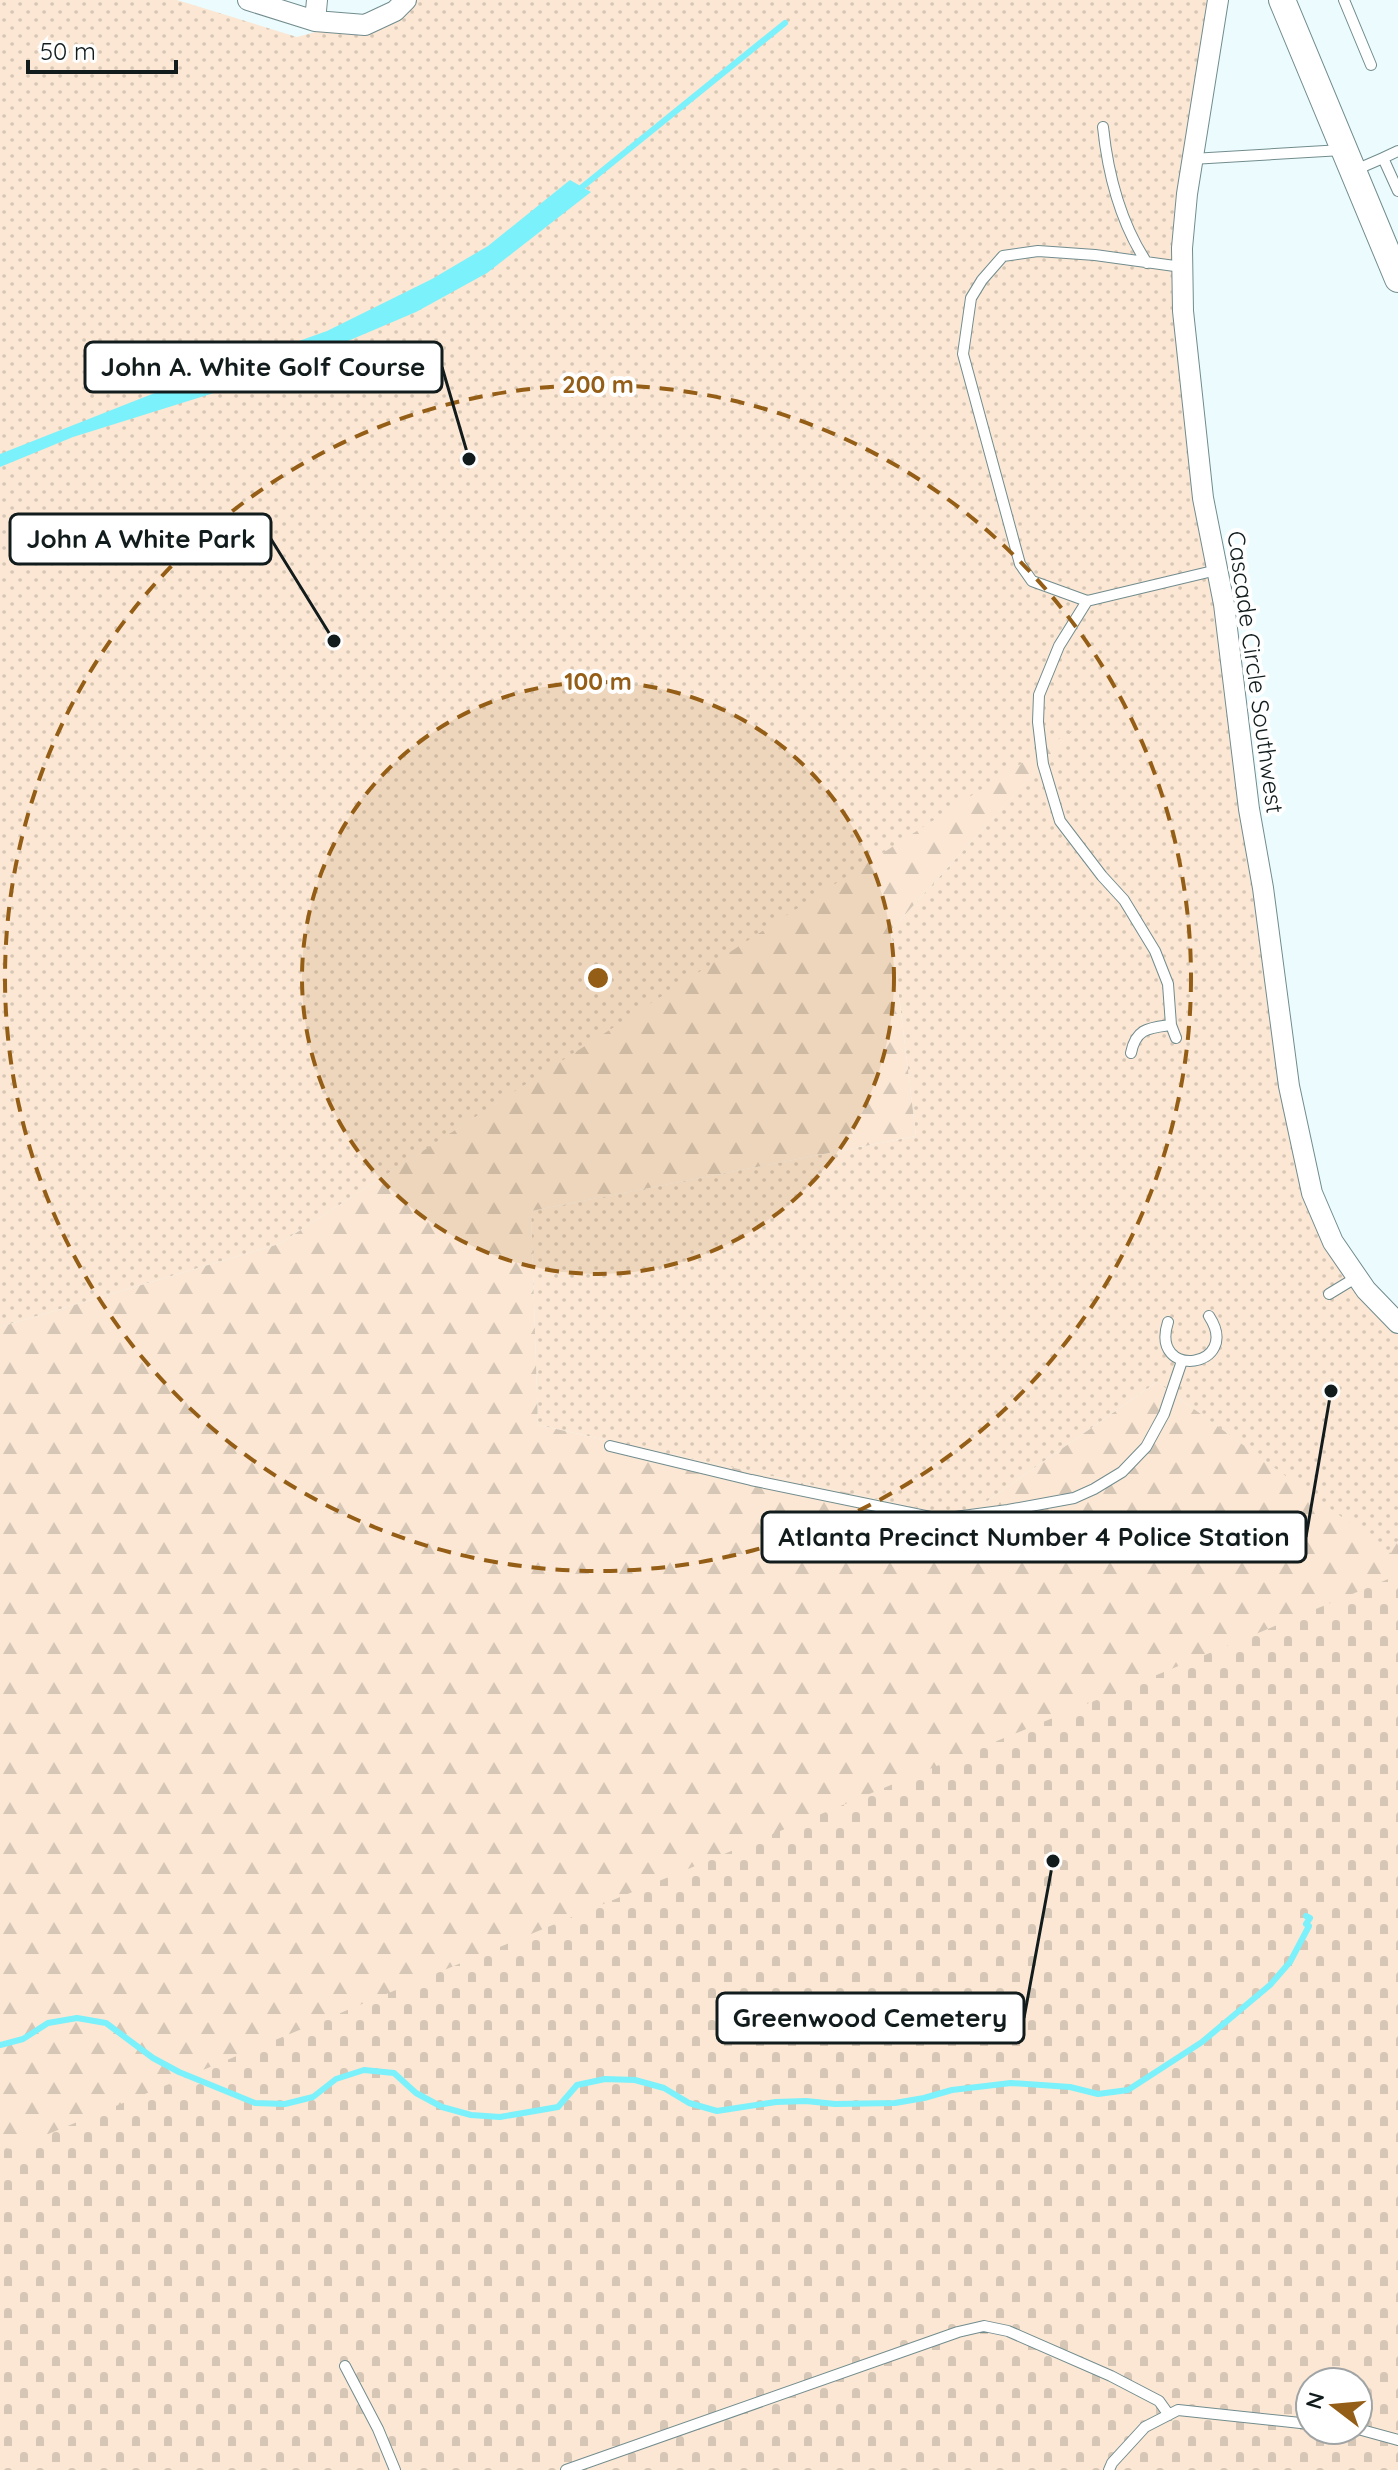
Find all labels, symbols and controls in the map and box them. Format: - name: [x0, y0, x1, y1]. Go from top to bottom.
- scale bar: [28, 24, 176, 74]
- text: 50 m: [40, 36, 96, 66]
- callout: John A. White Golf Course: [85, 342, 442, 392]
- text: John A. White Golf Course: [101, 350, 425, 383]
- text: 200 m: [562, 369, 634, 399]
- callout: John A White Park: [10, 514, 271, 564]
- text: John A White Park: [26, 522, 256, 555]
- street label: Cascade Circle Southwest: [1221, 529, 1291, 815]
- text: 100 m: [564, 666, 632, 696]
- centre of rings: [584, 964, 612, 992]
- callout: Atlanta Precinct Number 4 Police Station: [762, 1512, 1306, 1562]
- text: Atlanta Precinct Number 4 Police Station: [778, 1520, 1290, 1553]
- callout: Greenwood Cemetery: [717, 1993, 1024, 2043]
- text: Greenwood Cemetery: [733, 2001, 1007, 2034]
- north arrow: [1294, 2366, 1374, 2446]
- text: N: [1299, 2389, 1330, 2412]

